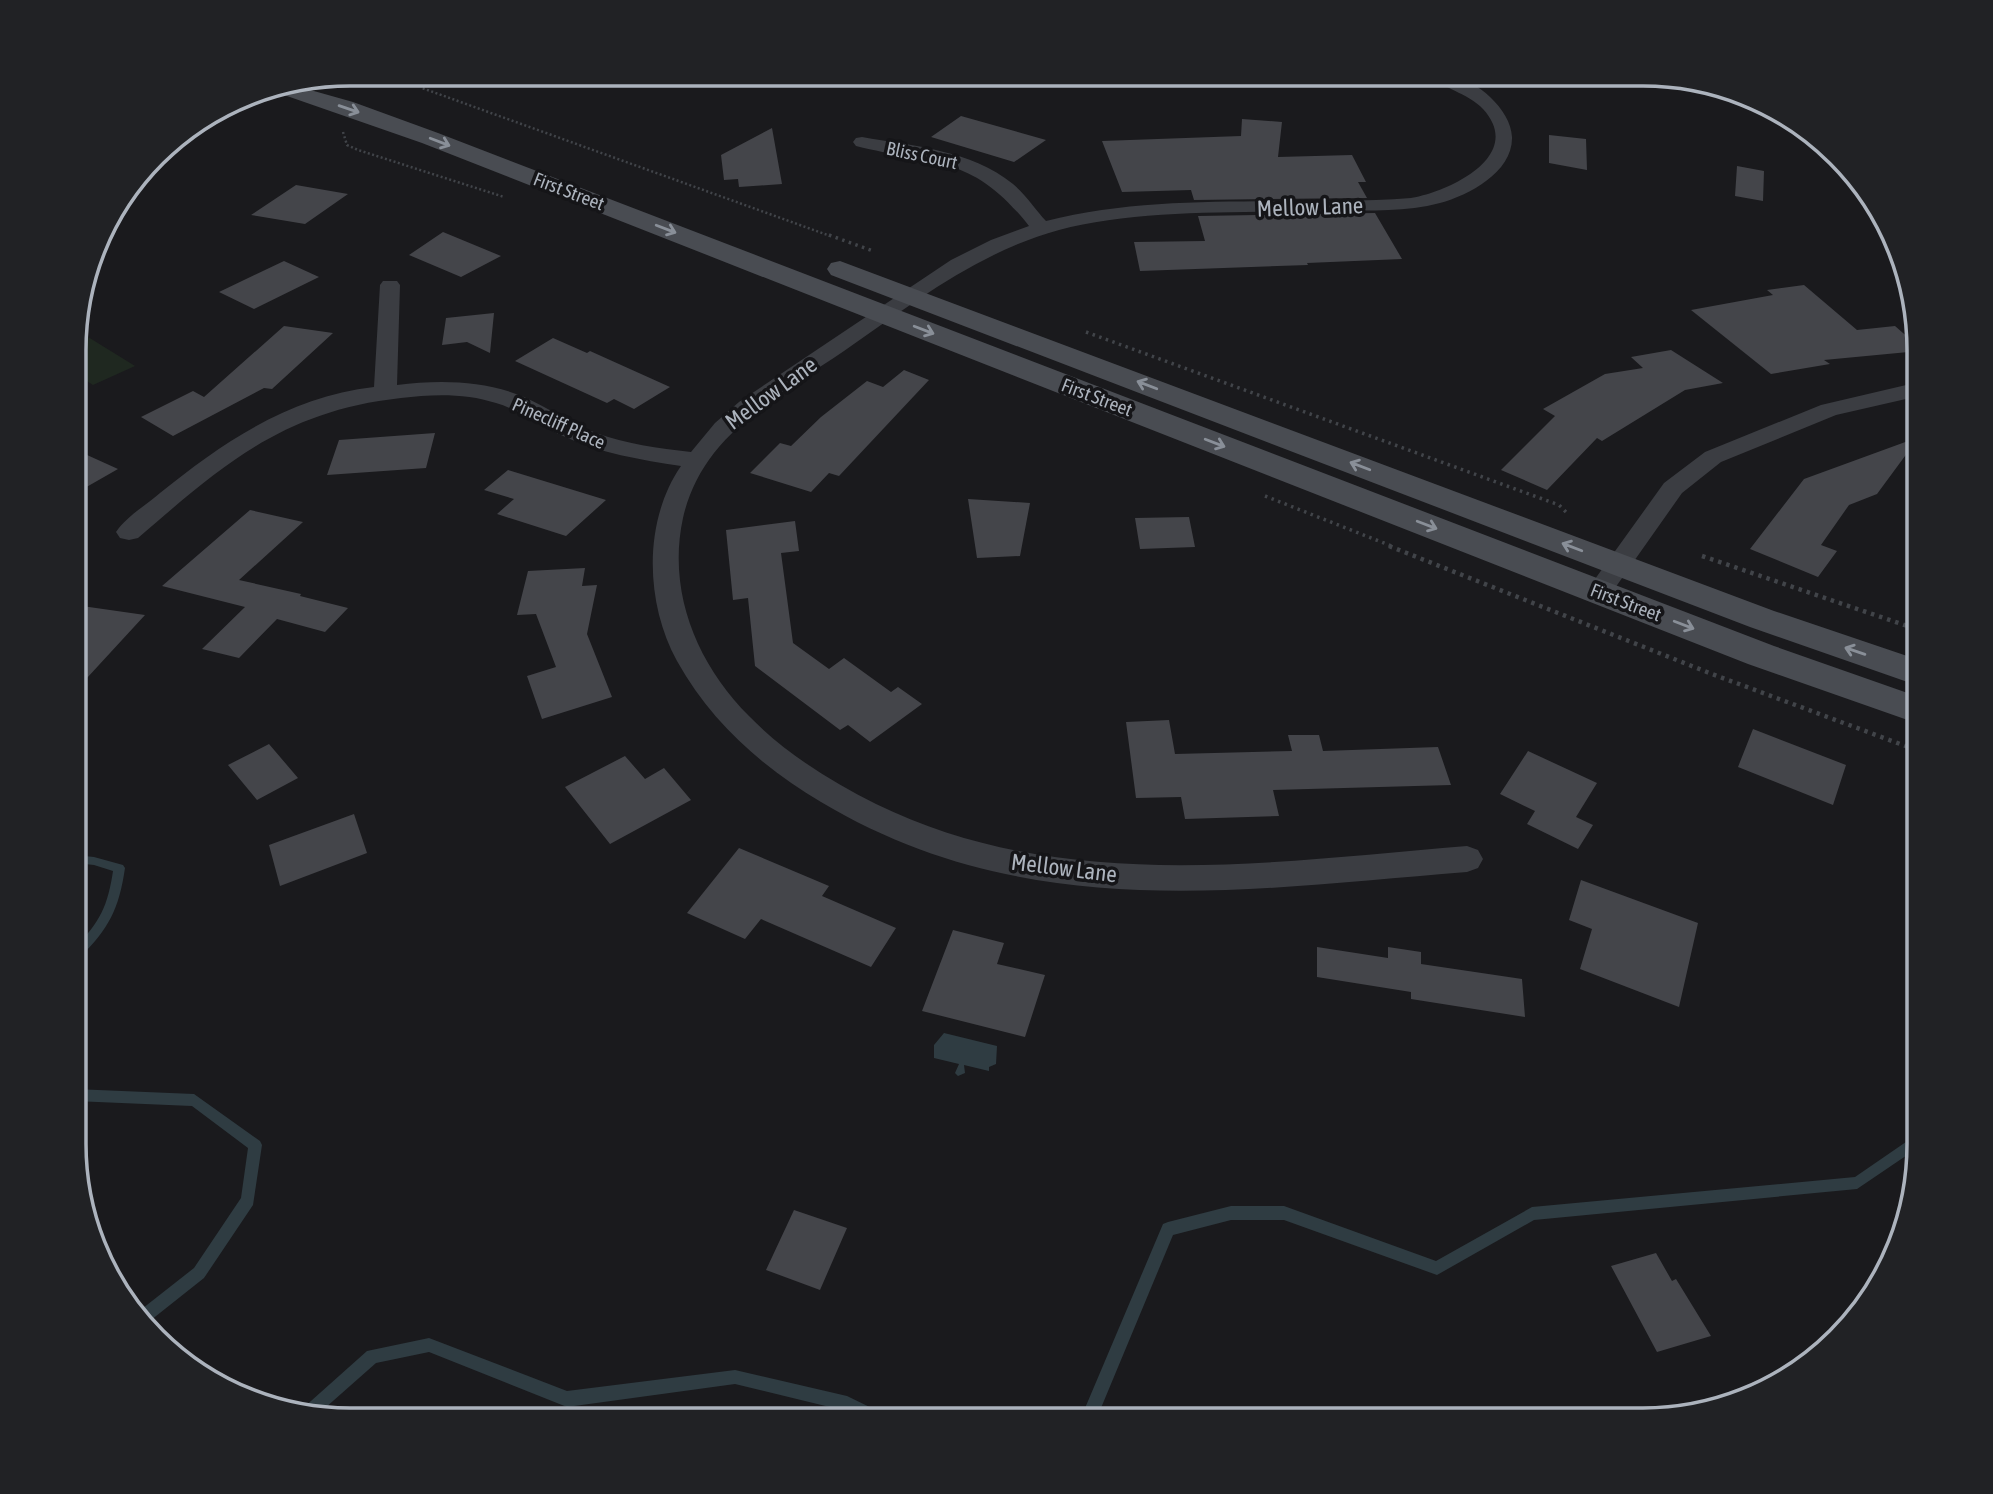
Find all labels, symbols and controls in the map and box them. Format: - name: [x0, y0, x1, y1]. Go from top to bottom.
- one-way arrow: [337, 104, 359, 116]
- one-way arrow: [429, 137, 451, 149]
- street label: Bliss Court: [885, 137, 959, 173]
- street label: First Street: [530, 167, 608, 215]
- street label: Mellow Lane: [1256, 192, 1364, 222]
- one-way arrow: [655, 224, 677, 237]
- one-way arrow: [913, 324, 934, 337]
- street label: Mellow Lane: [720, 351, 822, 435]
- street label: First Street: [1058, 373, 1136, 421]
- one-way arrow: [1136, 378, 1158, 390]
- street label: Pinecliff Place: [509, 393, 609, 453]
- one-way arrow: [1203, 437, 1225, 450]
- one-way arrow: [1349, 458, 1371, 471]
- one-way arrow: [1415, 519, 1437, 532]
- one-way arrow: [1562, 539, 1584, 552]
- street label: First Street: [1587, 578, 1665, 626]
- one-way arrow: [1673, 620, 1695, 633]
- one-way arrow: [1844, 644, 1866, 656]
- street label: Mellow Lane: [1010, 849, 1118, 887]

